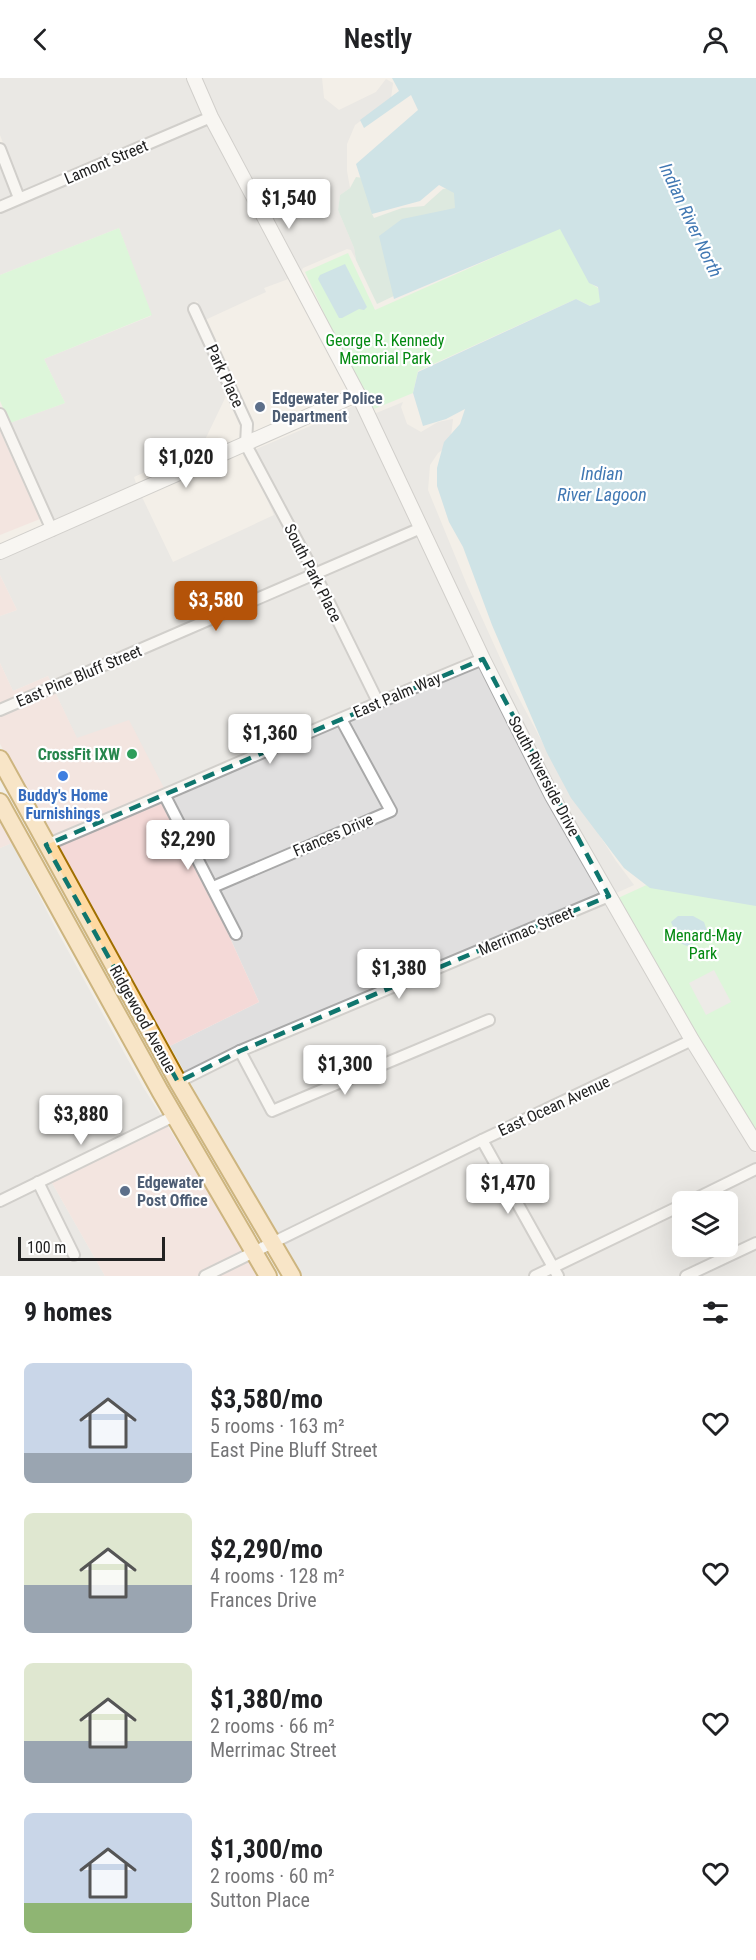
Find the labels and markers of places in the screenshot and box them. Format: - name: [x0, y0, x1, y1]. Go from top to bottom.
- pin: $1,540: [240, 179, 338, 230]
- place label: Edgewater Police Department: [272, 389, 383, 426]
- marker: Edgewater Police Department: [253, 400, 267, 414]
- pin: $1,020: [137, 438, 235, 489]
- pin: $3,580: [167, 581, 265, 632]
- pin: $1,360: [221, 714, 319, 765]
- place label: CrossFit IXW: [38, 745, 120, 764]
- marker: CrossFit IXW: [125, 747, 139, 761]
- marker: Buddy's Home Furnishings: [56, 769, 70, 783]
- place label: Buddy's Home Furnishings: [18, 786, 108, 823]
- pin: $2,290: [139, 820, 237, 871]
- pin: $1,380: [350, 949, 448, 1000]
- pin: $1,300: [296, 1045, 394, 1096]
- pin: $3,880: [32, 1095, 130, 1146]
- pin: $1,470: [459, 1164, 557, 1215]
- place label: Edgewater Post Office: [137, 1173, 208, 1210]
- marker: Edgewater Post Office: [118, 1184, 132, 1198]

